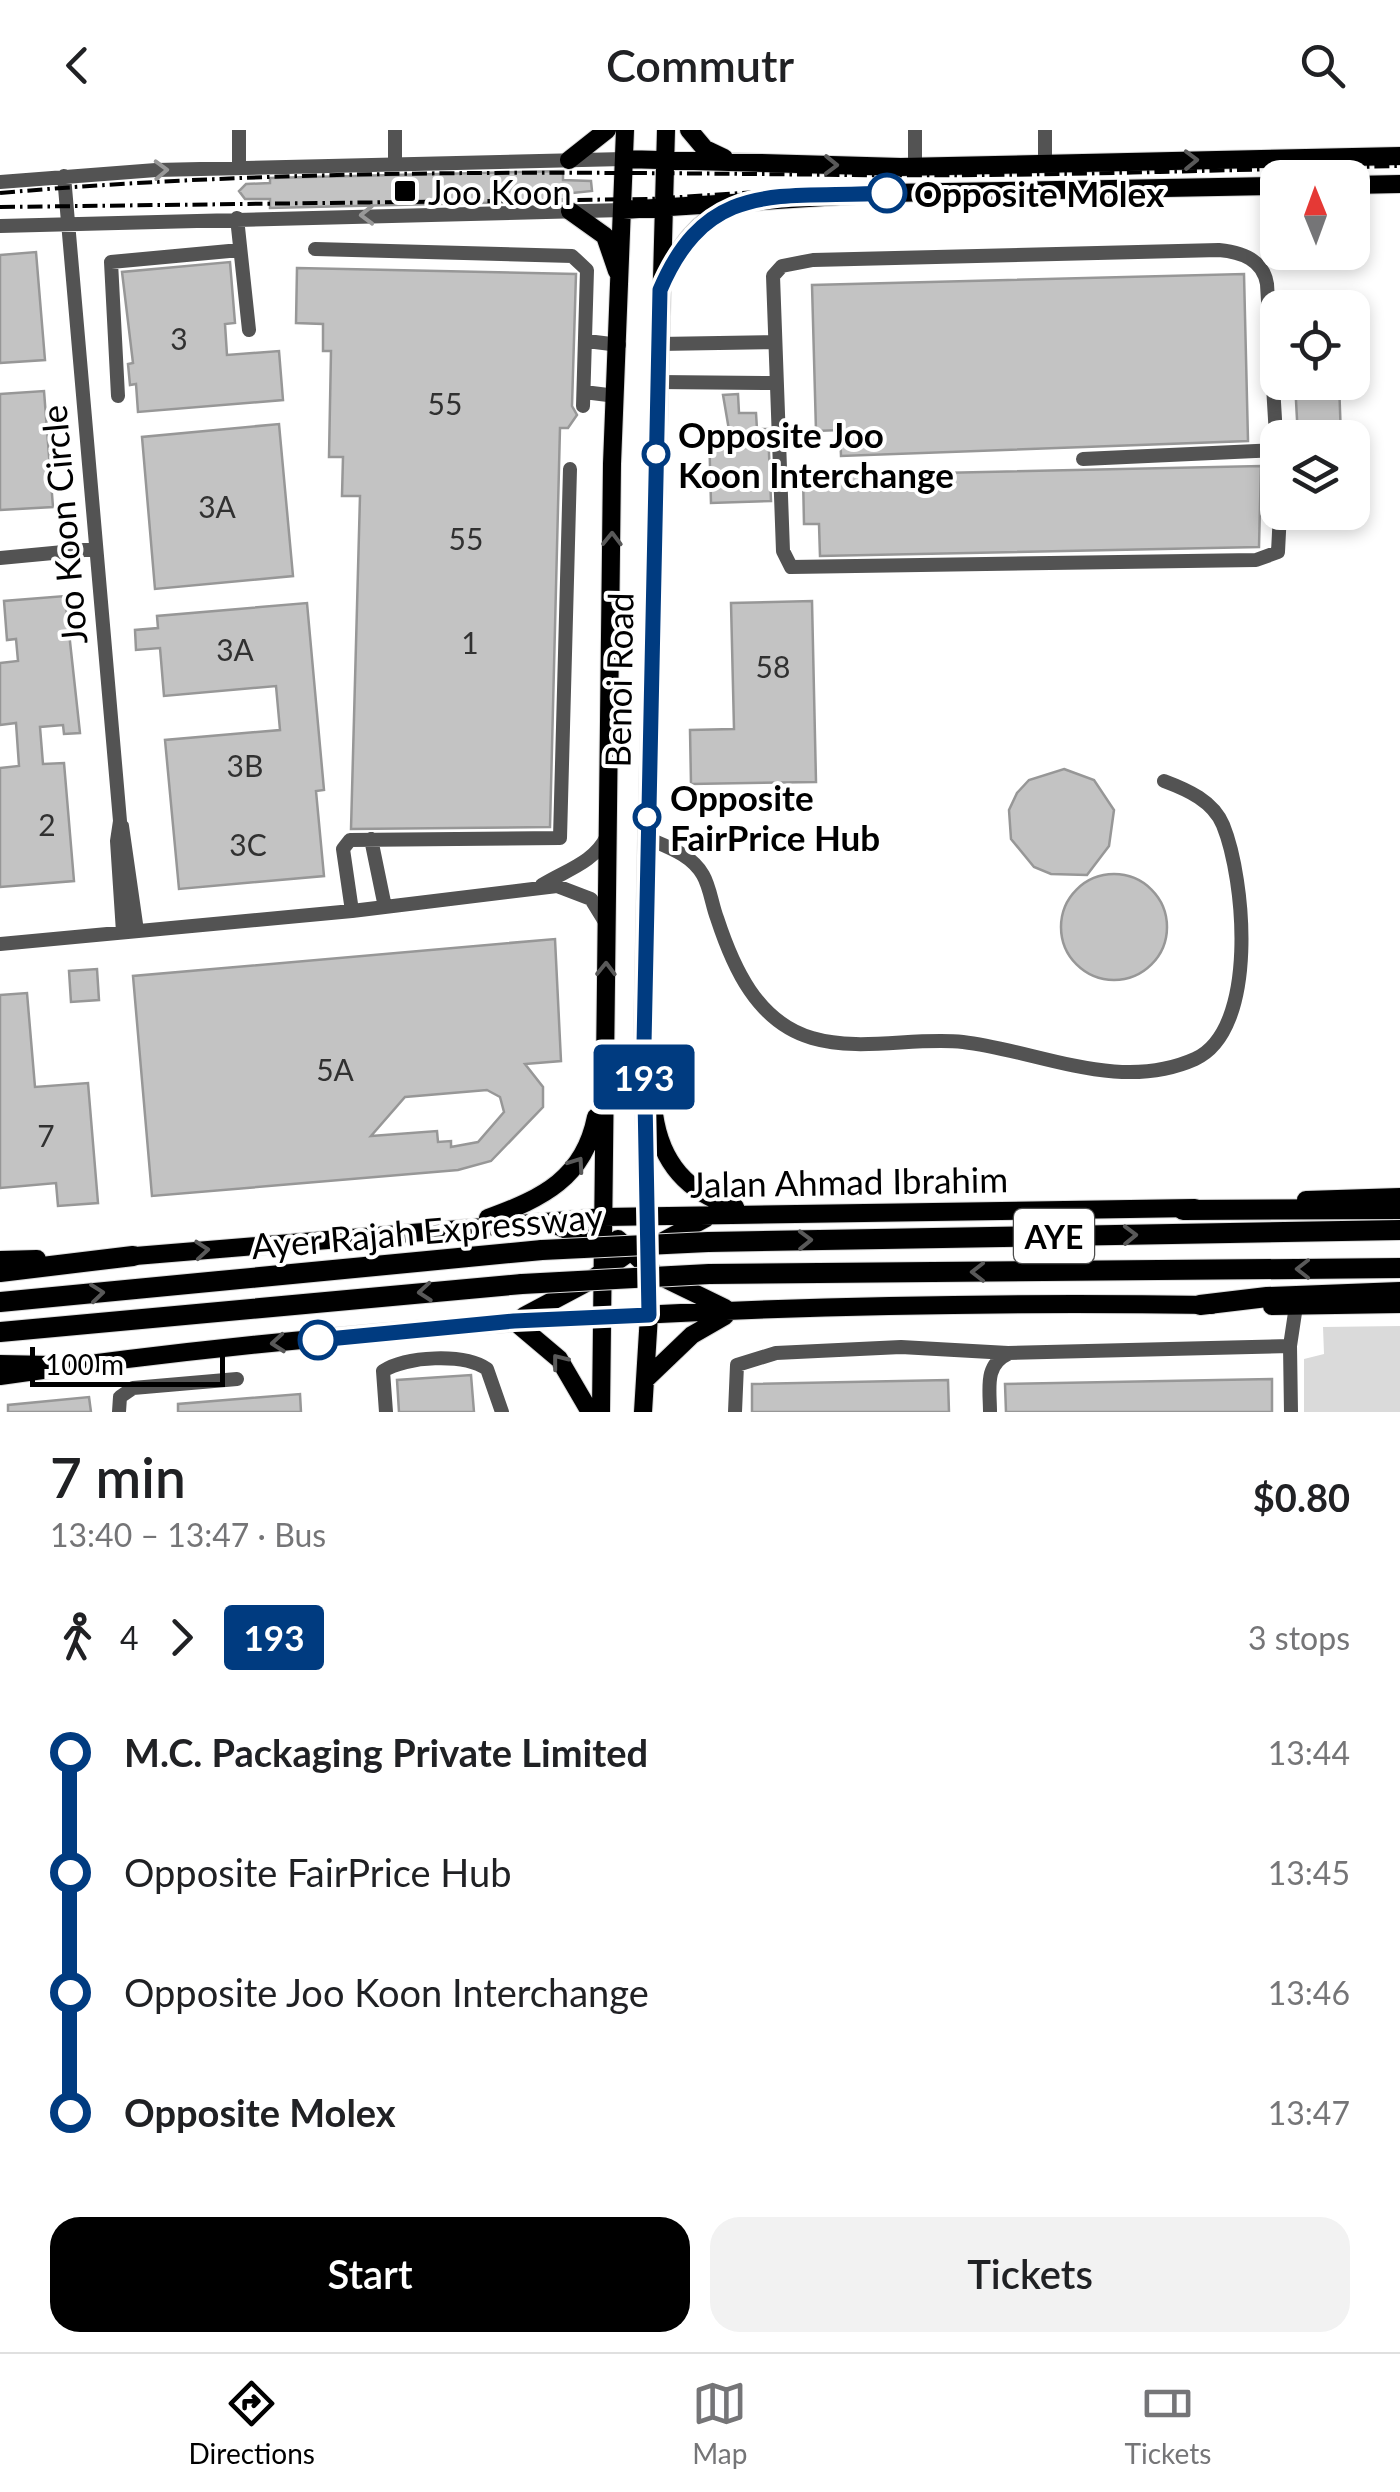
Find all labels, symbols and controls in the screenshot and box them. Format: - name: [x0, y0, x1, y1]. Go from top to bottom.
- icon: back: [50, 38, 105, 93]
- text: Commutr: [606, 38, 794, 92]
- icon: search: [1295, 38, 1350, 93]
- one-way arrow: [1183, 150, 1199, 171]
- one-way arrow: [823, 154, 839, 175]
- one-way arrow: [154, 160, 170, 181]
- north arrow: [1260, 160, 1370, 270]
- map controls: [1260, 160, 1370, 530]
- place label: Joo Koon: [428, 170, 572, 212]
- place label: Opposite Molex: [914, 172, 1165, 214]
- marker: Opposite Molex: [868, 174, 906, 212]
- marker: Joo Koon: [392, 178, 418, 204]
- one-way arrow: [359, 205, 375, 226]
- button: locate: [1260, 290, 1370, 400]
- house number: 3: [170, 320, 188, 356]
- house number: 55: [428, 385, 462, 421]
- street label: Joo Koon Circle: [32, 404, 94, 646]
- place label: Opposite Joo Koon Interchange: [678, 413, 954, 495]
- button: layers: [1260, 420, 1370, 530]
- marker: Opposite Joo Koon Interchange: [643, 441, 669, 467]
- house number: 3A: [198, 488, 237, 524]
- house number: 55: [449, 520, 483, 556]
- one-way arrow: [601, 531, 622, 547]
- street label: Benoi Road: [595, 592, 641, 768]
- house number: 1: [461, 624, 479, 660]
- house number: 3A: [216, 631, 255, 667]
- house number: 58: [756, 648, 790, 684]
- house number: 3B: [227, 747, 263, 783]
- place label: Opposite FairPrice Hub: [670, 776, 880, 858]
- marker: Opposite FairPrice Hub: [634, 804, 660, 830]
- house number: 2: [38, 806, 56, 842]
- house number: 3C: [229, 826, 267, 862]
- one-way arrow: [595, 961, 617, 976]
- line badge: 193: [586, 1044, 702, 1110]
- house number: 5A: [316, 1051, 355, 1087]
- text: 193: [614, 1056, 674, 1098]
- house number: 7: [37, 1117, 55, 1153]
- one-way arrow: [565, 1157, 583, 1175]
- street label: Jalan Ahmad Ibrahim: [690, 1157, 1008, 1205]
- street label: Ayer Rajah Expressway: [249, 1194, 605, 1266]
- road number: AYE: [1014, 1209, 1094, 1263]
- one-way arrow: [1124, 1224, 1139, 1246]
- one-way arrow: [798, 1229, 814, 1251]
- one-way arrow: [195, 1240, 211, 1261]
- one-way arrow: [1294, 1258, 1310, 1280]
- one-way arrow: [969, 1261, 985, 1282]
- one-way arrow: [417, 1281, 433, 1303]
- one-way arrow: [89, 1282, 105, 1304]
- unlabelled marker: [299, 1321, 337, 1359]
- one-way arrow: [269, 1332, 285, 1354]
- scale bar: [30, 1342, 225, 1386]
- text: 100 m: [45, 1347, 124, 1381]
- one-way arrow: [553, 1354, 571, 1372]
- text: 7 min: [50, 1444, 186, 1510]
- text: $0.80: [1253, 1474, 1350, 1520]
- text: 13:40 – 13:47 · Bus: [50, 1515, 326, 1554]
- icon: walk: [50, 1610, 105, 1665]
- icon: forward: [154, 1610, 209, 1665]
- text: 193: [244, 1616, 304, 1658]
- text: 4: [120, 1618, 139, 1657]
- text: 3 stops: [1248, 1618, 1350, 1657]
- text: M.C. Packaging Private Limited: [124, 1729, 648, 1775]
- text: 13:44: [1268, 1733, 1350, 1772]
- text: Opposite FairPrice Hub: [124, 1849, 512, 1895]
- text: 13:45: [1268, 1853, 1350, 1892]
- text: Opposite Joo Koon Interchange: [124, 1969, 649, 2015]
- text: 13:46: [1268, 1973, 1350, 2012]
- text: Opposite Molex: [124, 2089, 396, 2135]
- text: 13:47: [1268, 2093, 1350, 2132]
- button: Start: [50, 2217, 690, 2332]
- button: Tickets: [710, 2217, 1350, 2332]
- tab: Directions: [189, 2376, 315, 2470]
- tab: Map: [692, 2376, 747, 2470]
- tab: Tickets: [1125, 2376, 1211, 2470]

